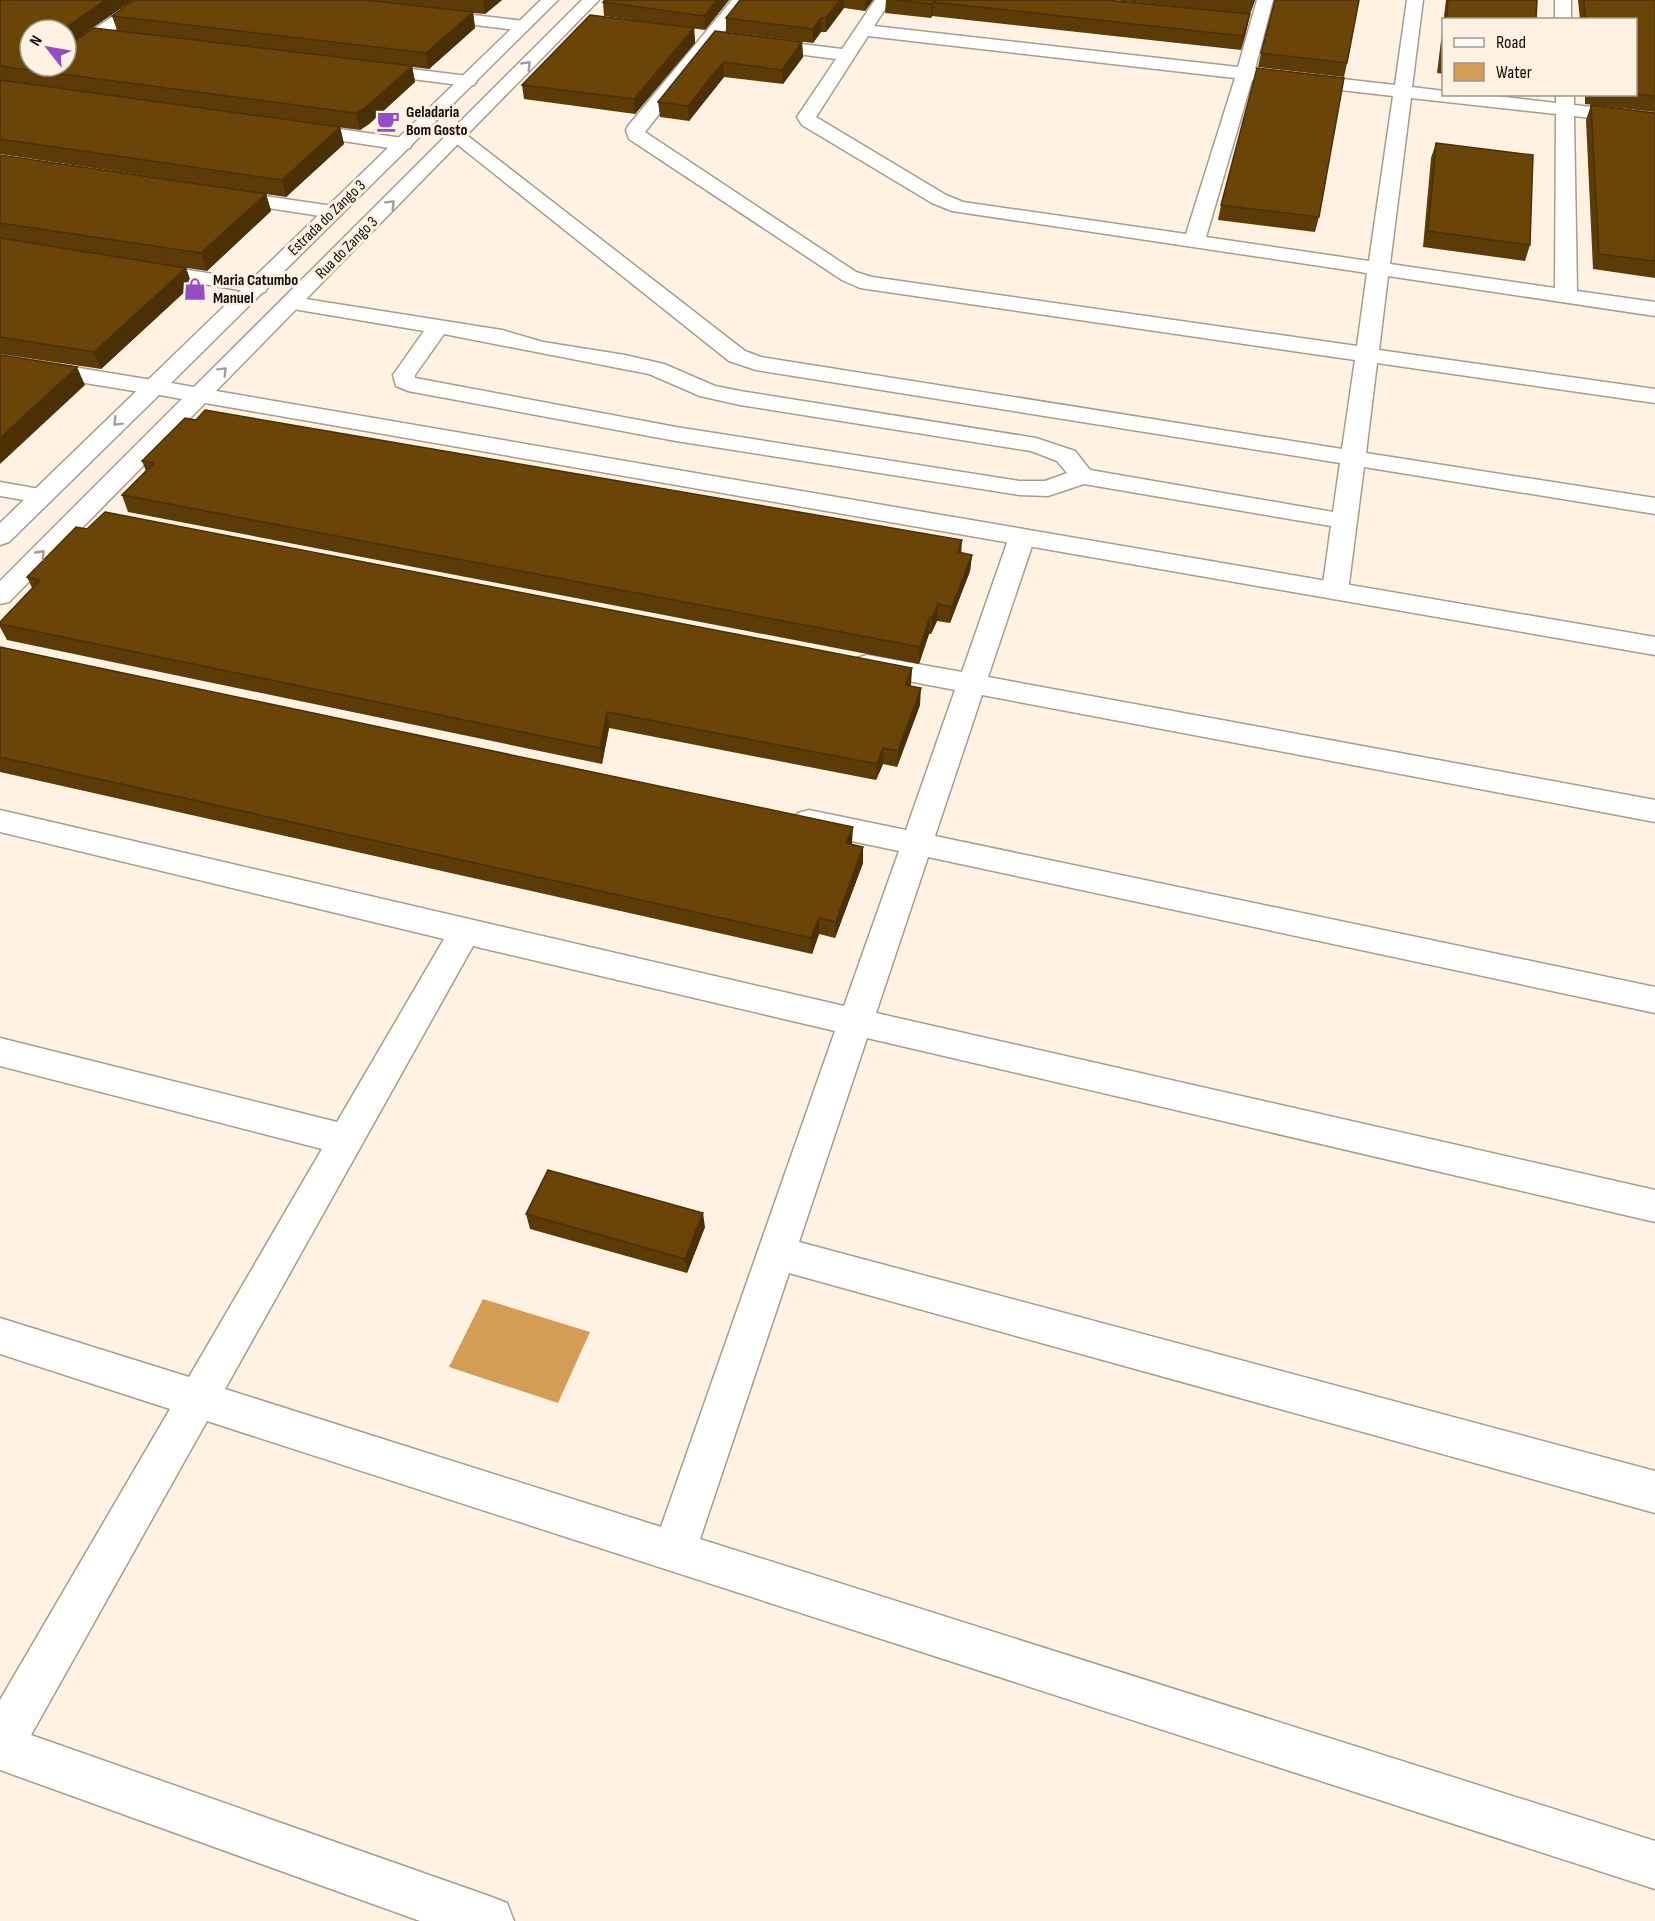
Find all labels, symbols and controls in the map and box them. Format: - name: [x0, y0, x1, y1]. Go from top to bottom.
- north arrow: [18, 18, 78, 78]
- legend: [1442, 18, 1637, 96]
- text: N: [26, 32, 47, 50]
- text: Road: [1496, 32, 1526, 53]
- one-way arrow: [520, 61, 531, 72]
- text: Water: [1496, 62, 1532, 83]
- place label: Geladaria Bom Gosto: [406, 103, 467, 140]
- cafe icon: Geladaria Bom Gosto: [375, 108, 401, 134]
- street label: Estrada do Zango 3: [284, 176, 370, 260]
- one-way arrow: [383, 201, 394, 212]
- street label: Rua do Zango 3: [312, 213, 382, 283]
- place label: Maria Catumbo Manuel: [213, 271, 298, 308]
- shop icon: Maria Catumbo Manuel: [182, 276, 208, 302]
- one-way arrow: [216, 367, 226, 378]
- one-way arrow: [114, 414, 125, 425]
- one-way arrow: [34, 551, 45, 561]

